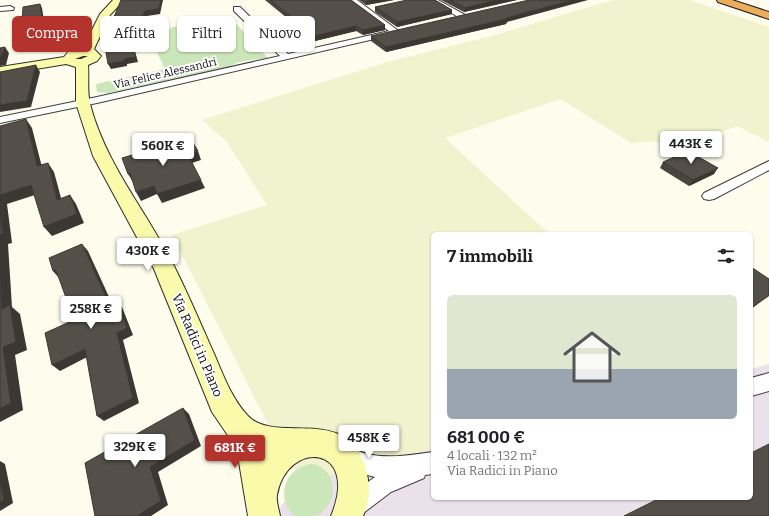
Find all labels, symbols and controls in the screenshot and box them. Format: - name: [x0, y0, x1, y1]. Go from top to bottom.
- chip: Compra: [12, 16, 92, 52]
- chip: Affitta: [100, 16, 169, 52]
- chip: Filtri: [177, 16, 236, 52]
- chip: Nuovo: [244, 16, 315, 52]
- street label: Via Felice Alessandri: [112, 55, 218, 92]
- pin: 443K €: [658, 131, 724, 165]
- pin: 560K €: [130, 133, 196, 167]
- text: 443K €: [669, 136, 713, 151]
- text: 560K €: [141, 138, 185, 153]
- pin: 430K €: [115, 238, 181, 272]
- text: 430K €: [126, 243, 170, 258]
- icon: filters: [715, 245, 737, 267]
- text: 7 immobili: [447, 246, 533, 267]
- street label: Via Radici in Piano: [169, 291, 226, 399]
- pin: 258K €: [58, 296, 124, 330]
- text: 258K €: [70, 301, 112, 316]
- icon: home: [556, 321, 628, 393]
- pin: 458K €: [336, 425, 402, 459]
- text: 681 000 €: [447, 427, 525, 448]
- text: 458K €: [347, 430, 391, 445]
- pin: 329K €: [102, 434, 168, 468]
- pin: 681K €: [202, 435, 268, 469]
- text: 329K €: [113, 439, 157, 454]
- text: 681K €: [214, 440, 256, 455]
- text: 4 locali · 132 m²: [447, 448, 537, 463]
- text: Via Radici in Piano: [447, 463, 558, 478]

